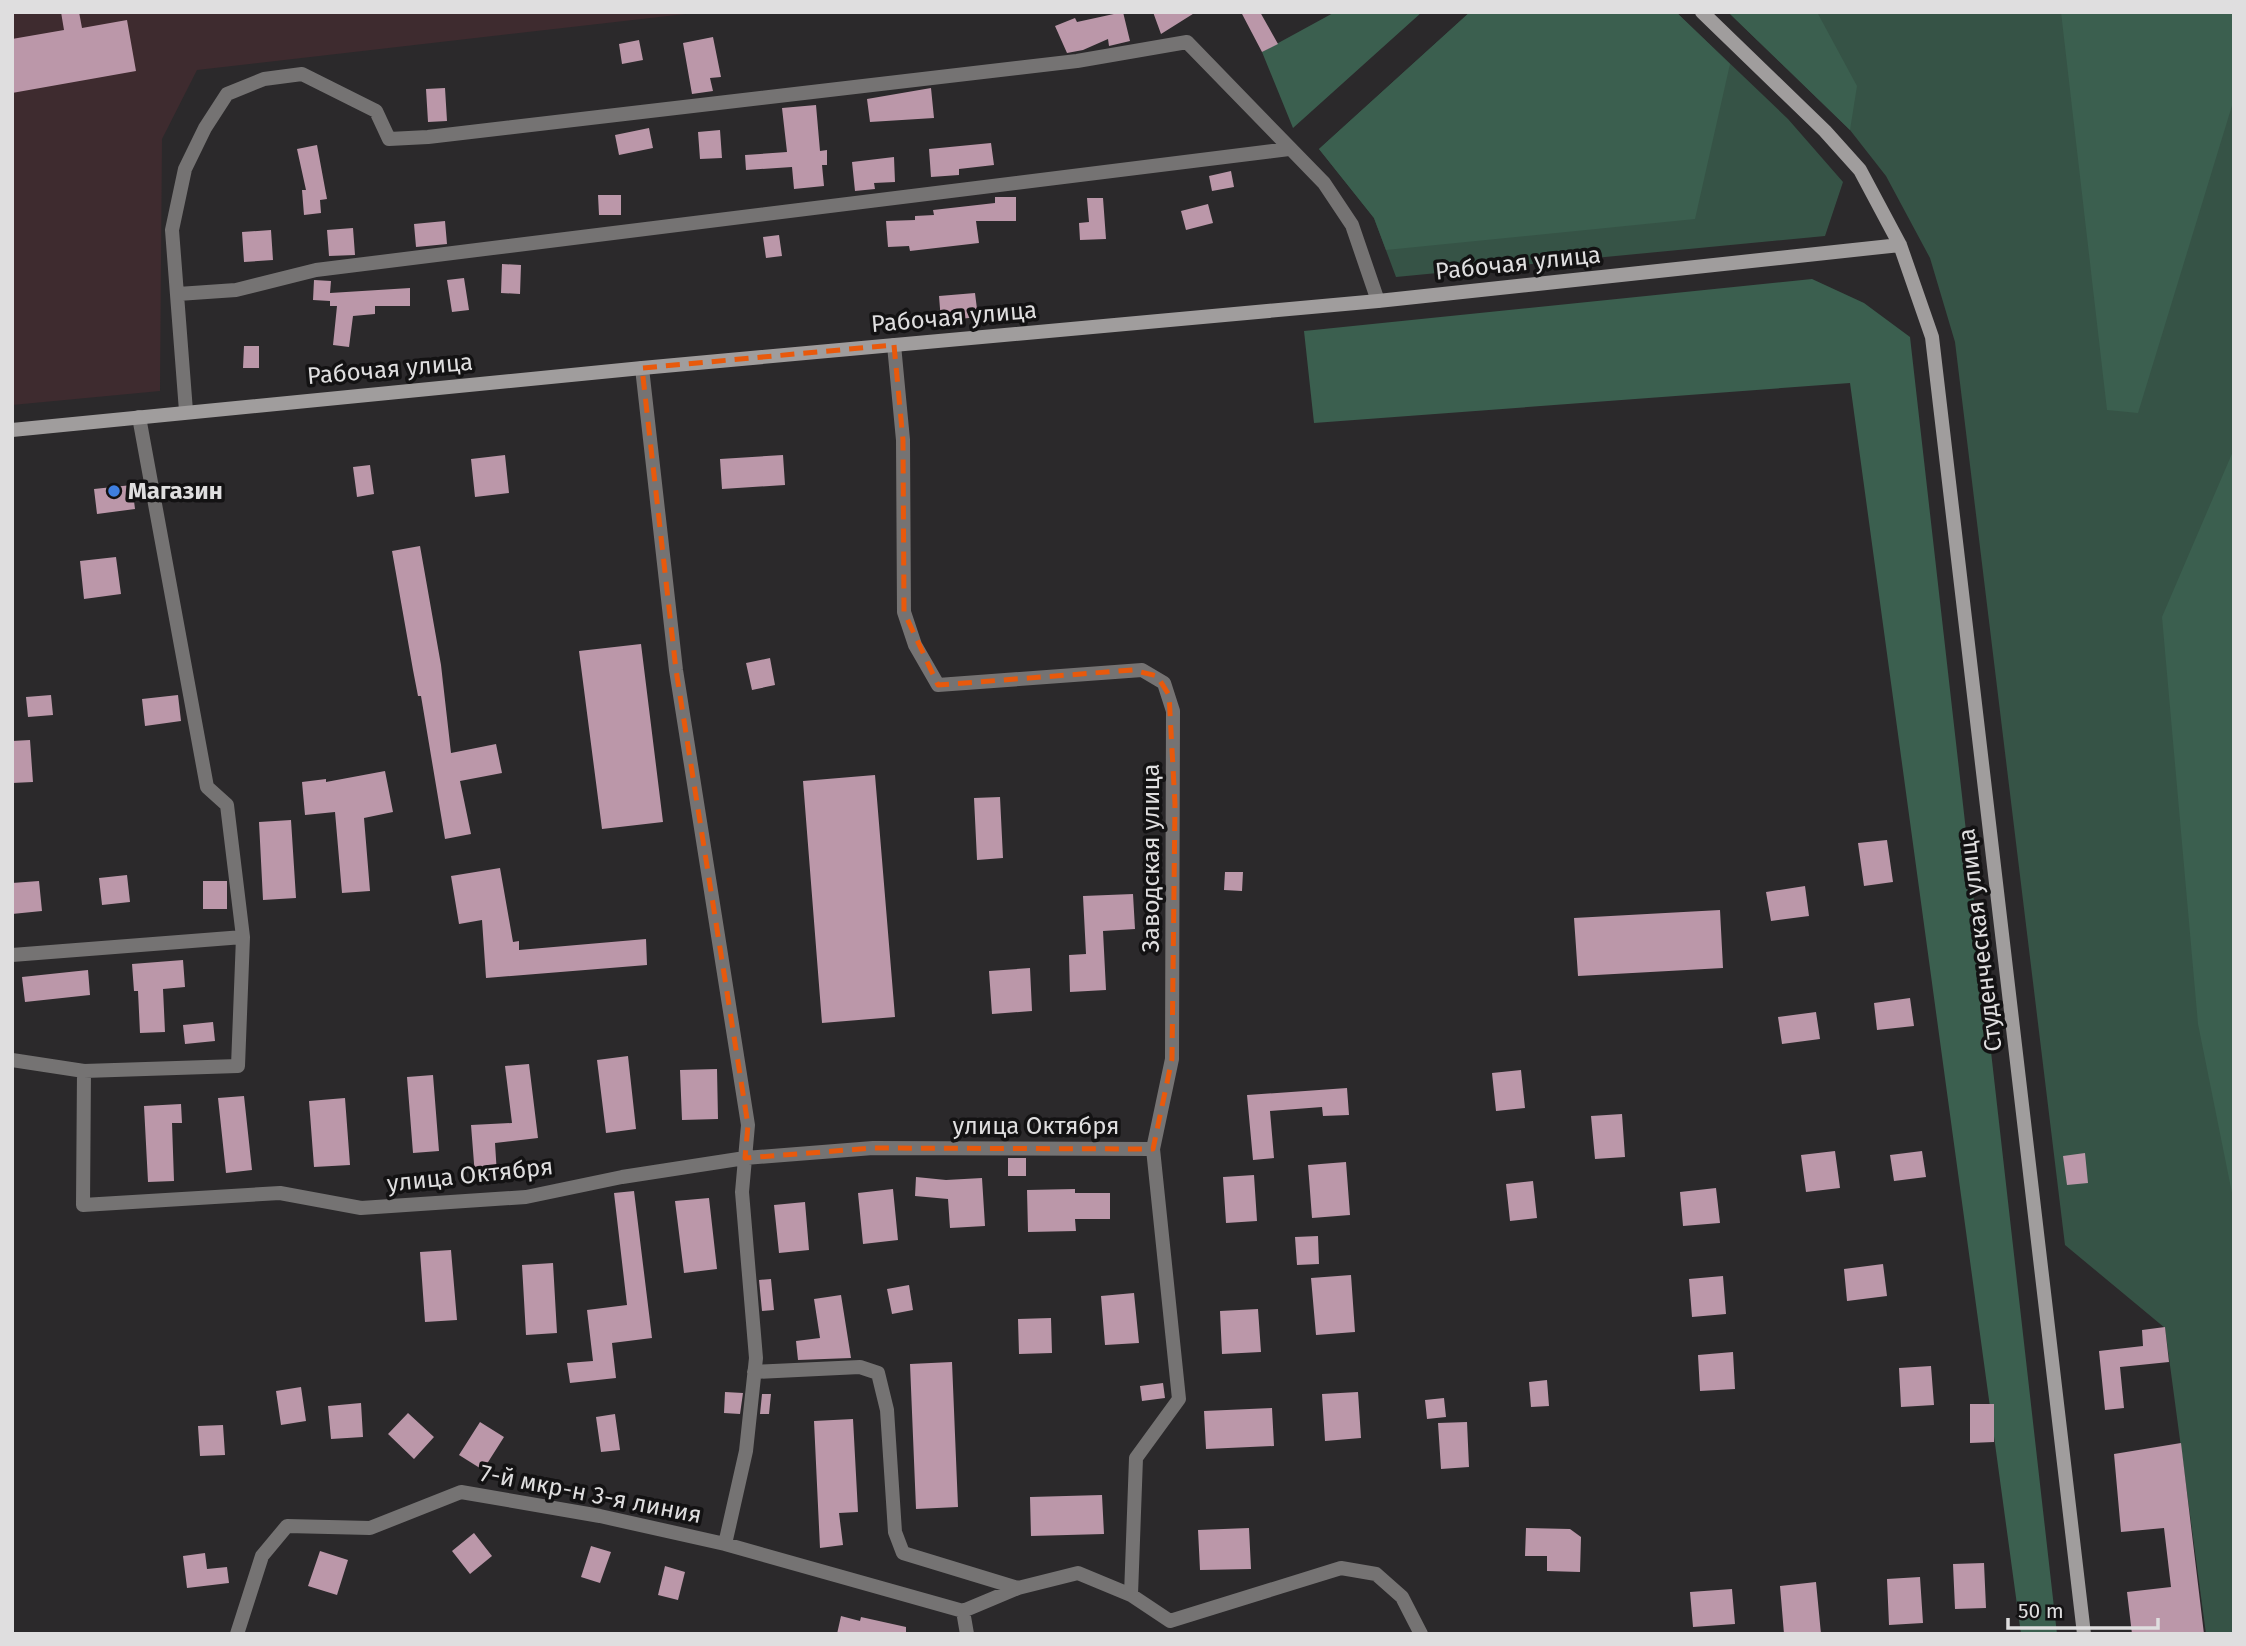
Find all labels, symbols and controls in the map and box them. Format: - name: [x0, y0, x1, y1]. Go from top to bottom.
- street label: Рабочая улица: [1434, 240, 1602, 286]
- street label: Рабочая улица: [870, 296, 1038, 338]
- street label: Рабочая улица: [306, 348, 474, 390]
- place label: Магазин: [128, 477, 223, 505]
- marker: Магазин: [106, 483, 122, 499]
- street label: Заводская улица: [1137, 763, 1165, 953]
- street label: Студенческая улица: [1952, 827, 2008, 1053]
- street label: улица Октября: [953, 1112, 1120, 1140]
- street label: улица Октября: [385, 1152, 555, 1198]
- street label: 7-й мкр-н 3-я линия: [478, 1459, 704, 1529]
- scale bar: [2008, 1586, 2158, 1630]
- text: 50 m: [2018, 1598, 2064, 1624]

